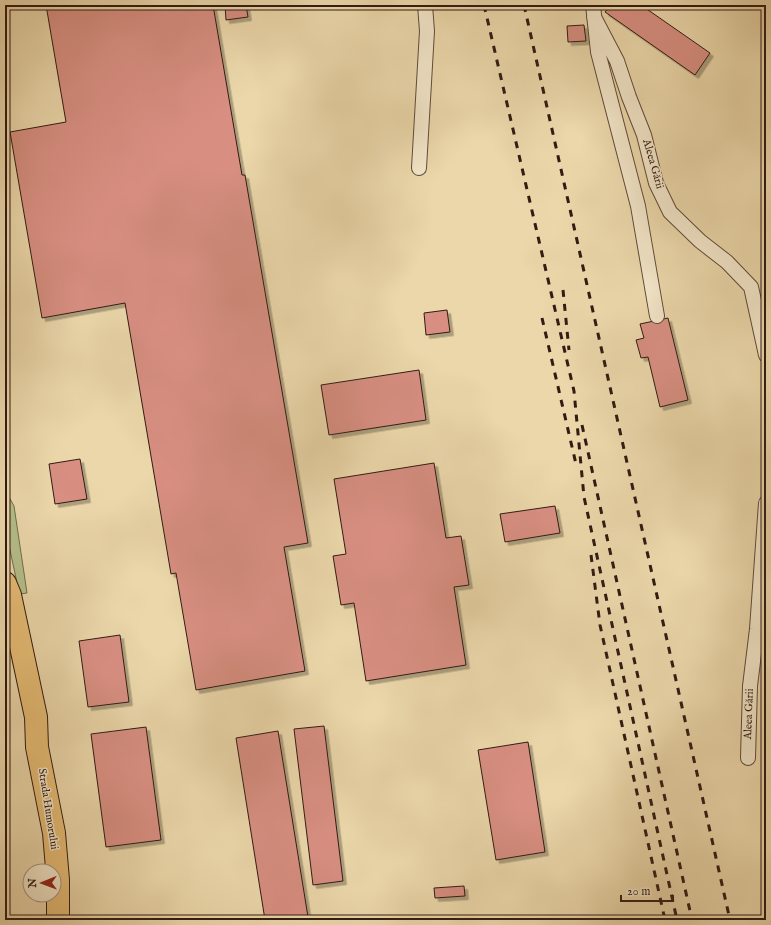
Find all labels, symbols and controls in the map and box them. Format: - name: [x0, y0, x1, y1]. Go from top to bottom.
- street label: Aleea Gării: [639, 137, 667, 191]
- street label: Aleea Gării: [741, 688, 757, 741]
- street label: Strada Humorului: [35, 767, 61, 851]
- north arrow: [22, 863, 62, 903]
- scale bar: [621, 877, 673, 903]
- text: N: [26, 878, 40, 889]
- text: 20 m: [627, 884, 650, 899]

